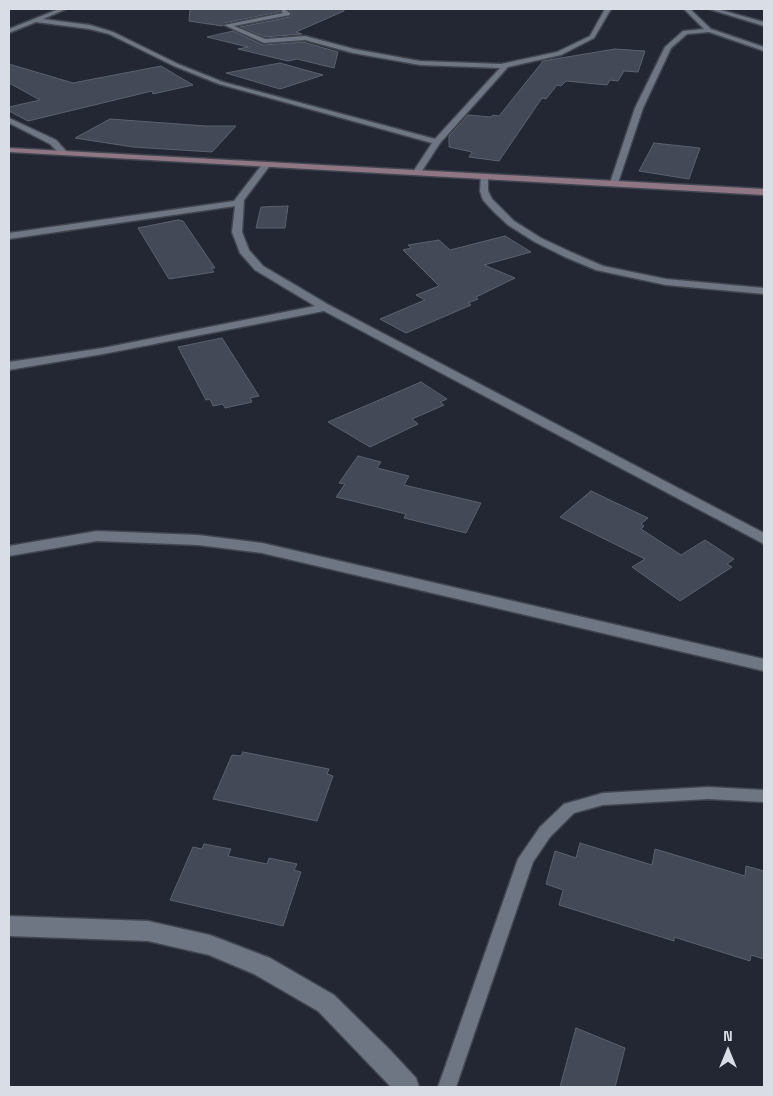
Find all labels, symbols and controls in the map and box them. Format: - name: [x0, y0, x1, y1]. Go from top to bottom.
- north arrow: [703, 1026, 753, 1076]
- text: N: [723, 1027, 733, 1045]

